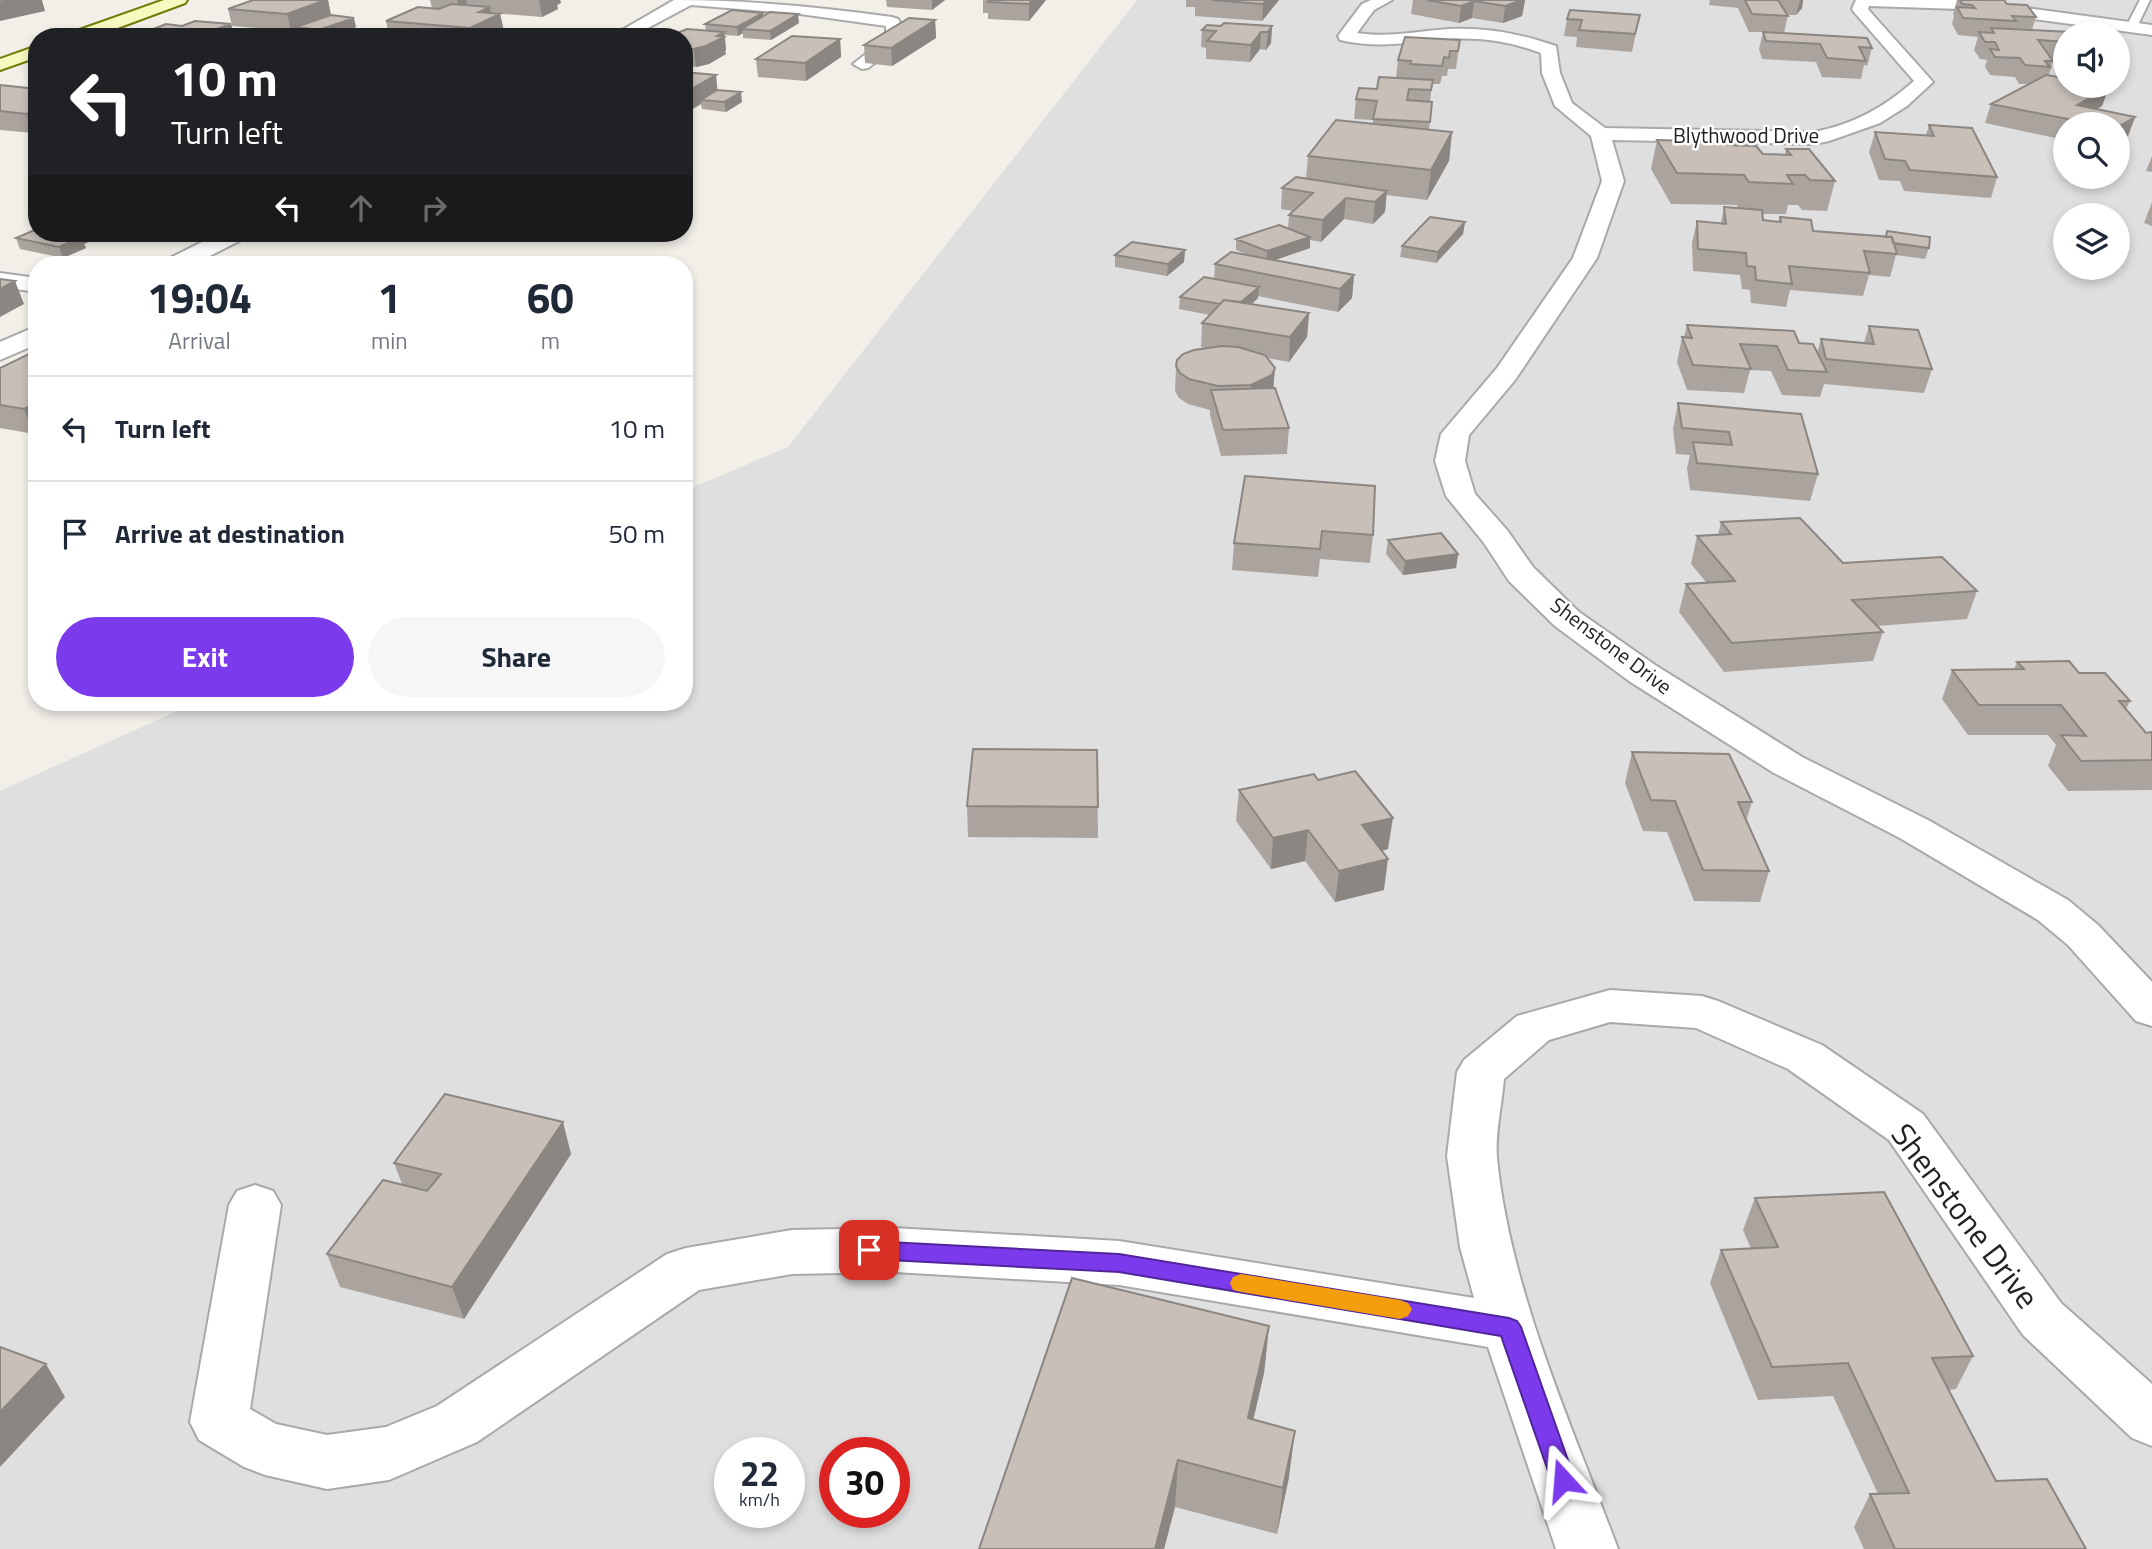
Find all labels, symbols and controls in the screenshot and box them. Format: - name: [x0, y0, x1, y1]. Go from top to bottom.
- map controls: [2053, 21, 2130, 280]
- button: sound: [2053, 21, 2130, 98]
- text: 10 m: [171, 40, 278, 115]
- icon: left: [56, 56, 147, 147]
- text: Turn left: [171, 108, 283, 156]
- button: search: [2053, 112, 2130, 189]
- street label: Blythwood Drive: [1673, 119, 1819, 151]
- icon: left: [269, 189, 307, 227]
- icon: ahead: [342, 189, 380, 227]
- icon: right: [415, 189, 453, 227]
- button: layers: [2053, 203, 2130, 280]
- text: 19:04: [147, 265, 252, 329]
- text: 1: [378, 265, 401, 329]
- text: 60: [527, 265, 574, 329]
- text: Arrival: [168, 323, 231, 358]
- text: min: [371, 323, 408, 358]
- text: m: [541, 323, 560, 358]
- text: Turn left: [115, 409, 210, 448]
- text: 10 m: [608, 409, 665, 448]
- icon: left: [56, 410, 94, 448]
- text: Arrive at destination: [115, 514, 345, 553]
- text: 50 m: [608, 514, 665, 553]
- icon: arrive: [56, 515, 94, 553]
- street label: Shenstone Drive: [1544, 589, 1679, 702]
- button: Exit: [56, 617, 354, 697]
- button: Share: [368, 617, 665, 697]
- street label: Shenstone Drive: [1880, 1113, 2052, 1318]
- pin: [839, 1220, 899, 1280]
- icon: arrive: [850, 1231, 888, 1269]
- speed limit sign: 30: [819, 1437, 910, 1528]
- position arrow: [1526, 1443, 1600, 1517]
- text: 22: [740, 1446, 779, 1500]
- text: km/h: [739, 1486, 780, 1513]

